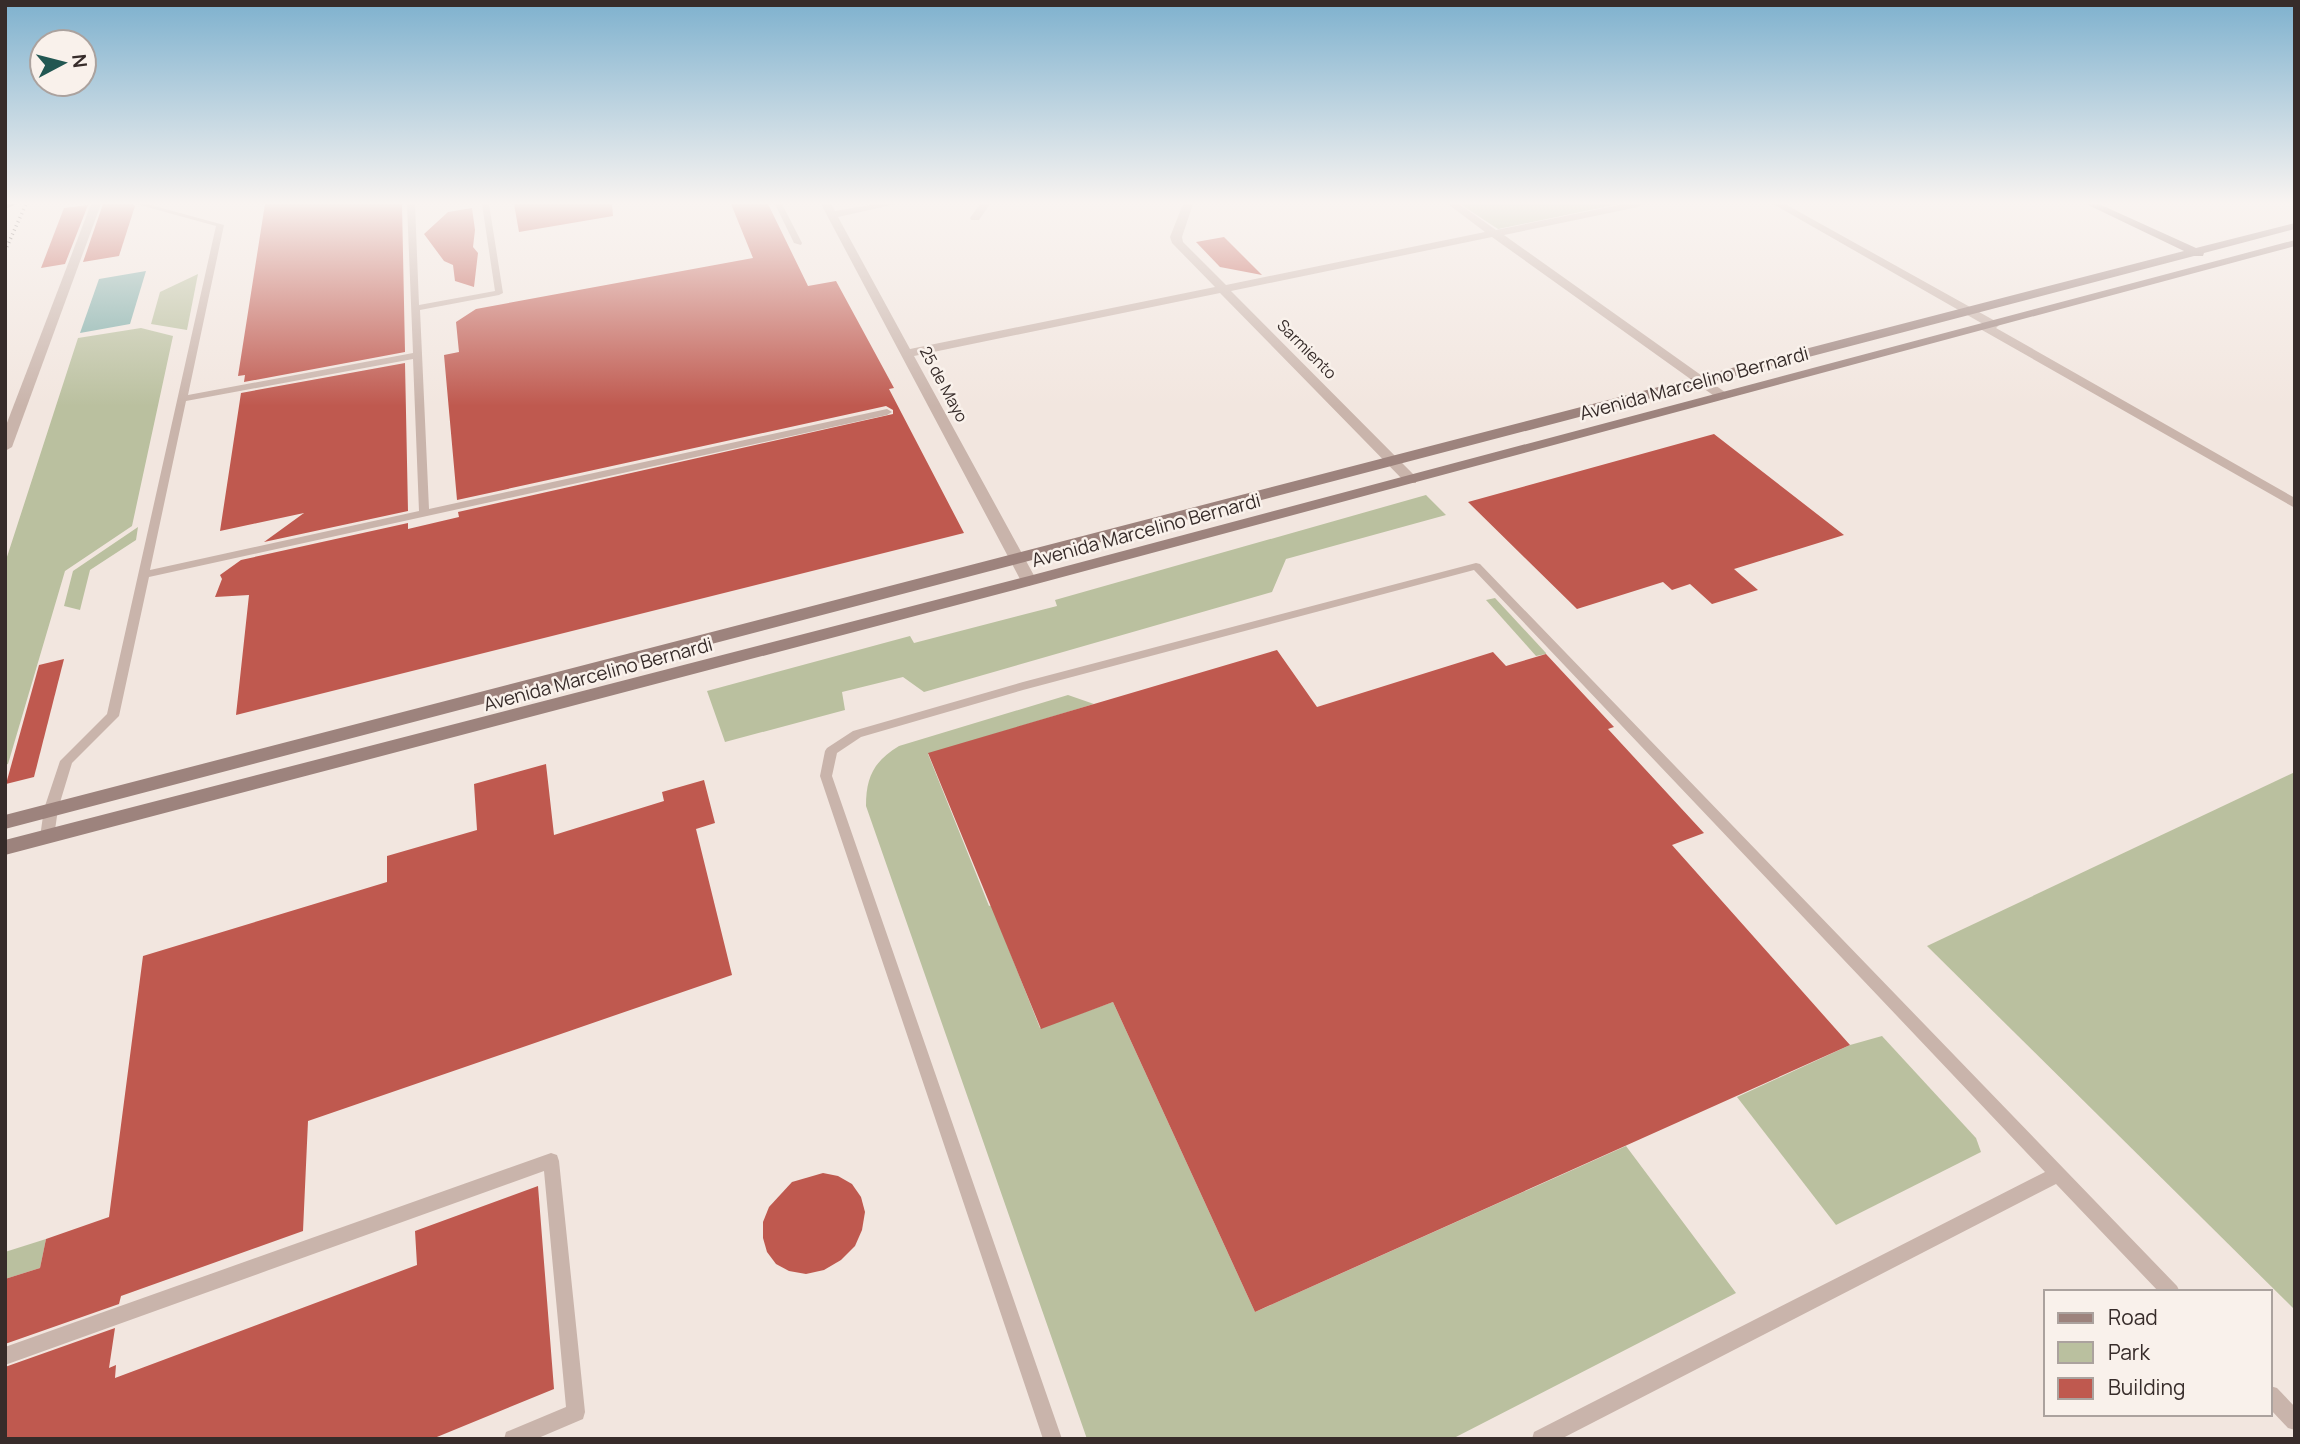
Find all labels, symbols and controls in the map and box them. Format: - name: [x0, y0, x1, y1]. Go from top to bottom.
- north arrow: [28, 28, 98, 98]
- text: N: [66, 53, 94, 69]
- street label: Sarmiento: [1272, 314, 1342, 384]
- street label: Avenida Marcelino Bernardi: [1577, 340, 1811, 426]
- street label: 25 de Mayo: [915, 342, 973, 426]
- street label: Avenida Marcelino Bernardi: [1029, 487, 1263, 573]
- street label: Avenida Marcelino Bernardi: [481, 631, 715, 717]
- legend: [2044, 1290, 2272, 1416]
- text: Road: [2108, 1303, 2158, 1331]
- text: Park: [2108, 1338, 2150, 1366]
- text: Building: [2108, 1373, 2185, 1401]

